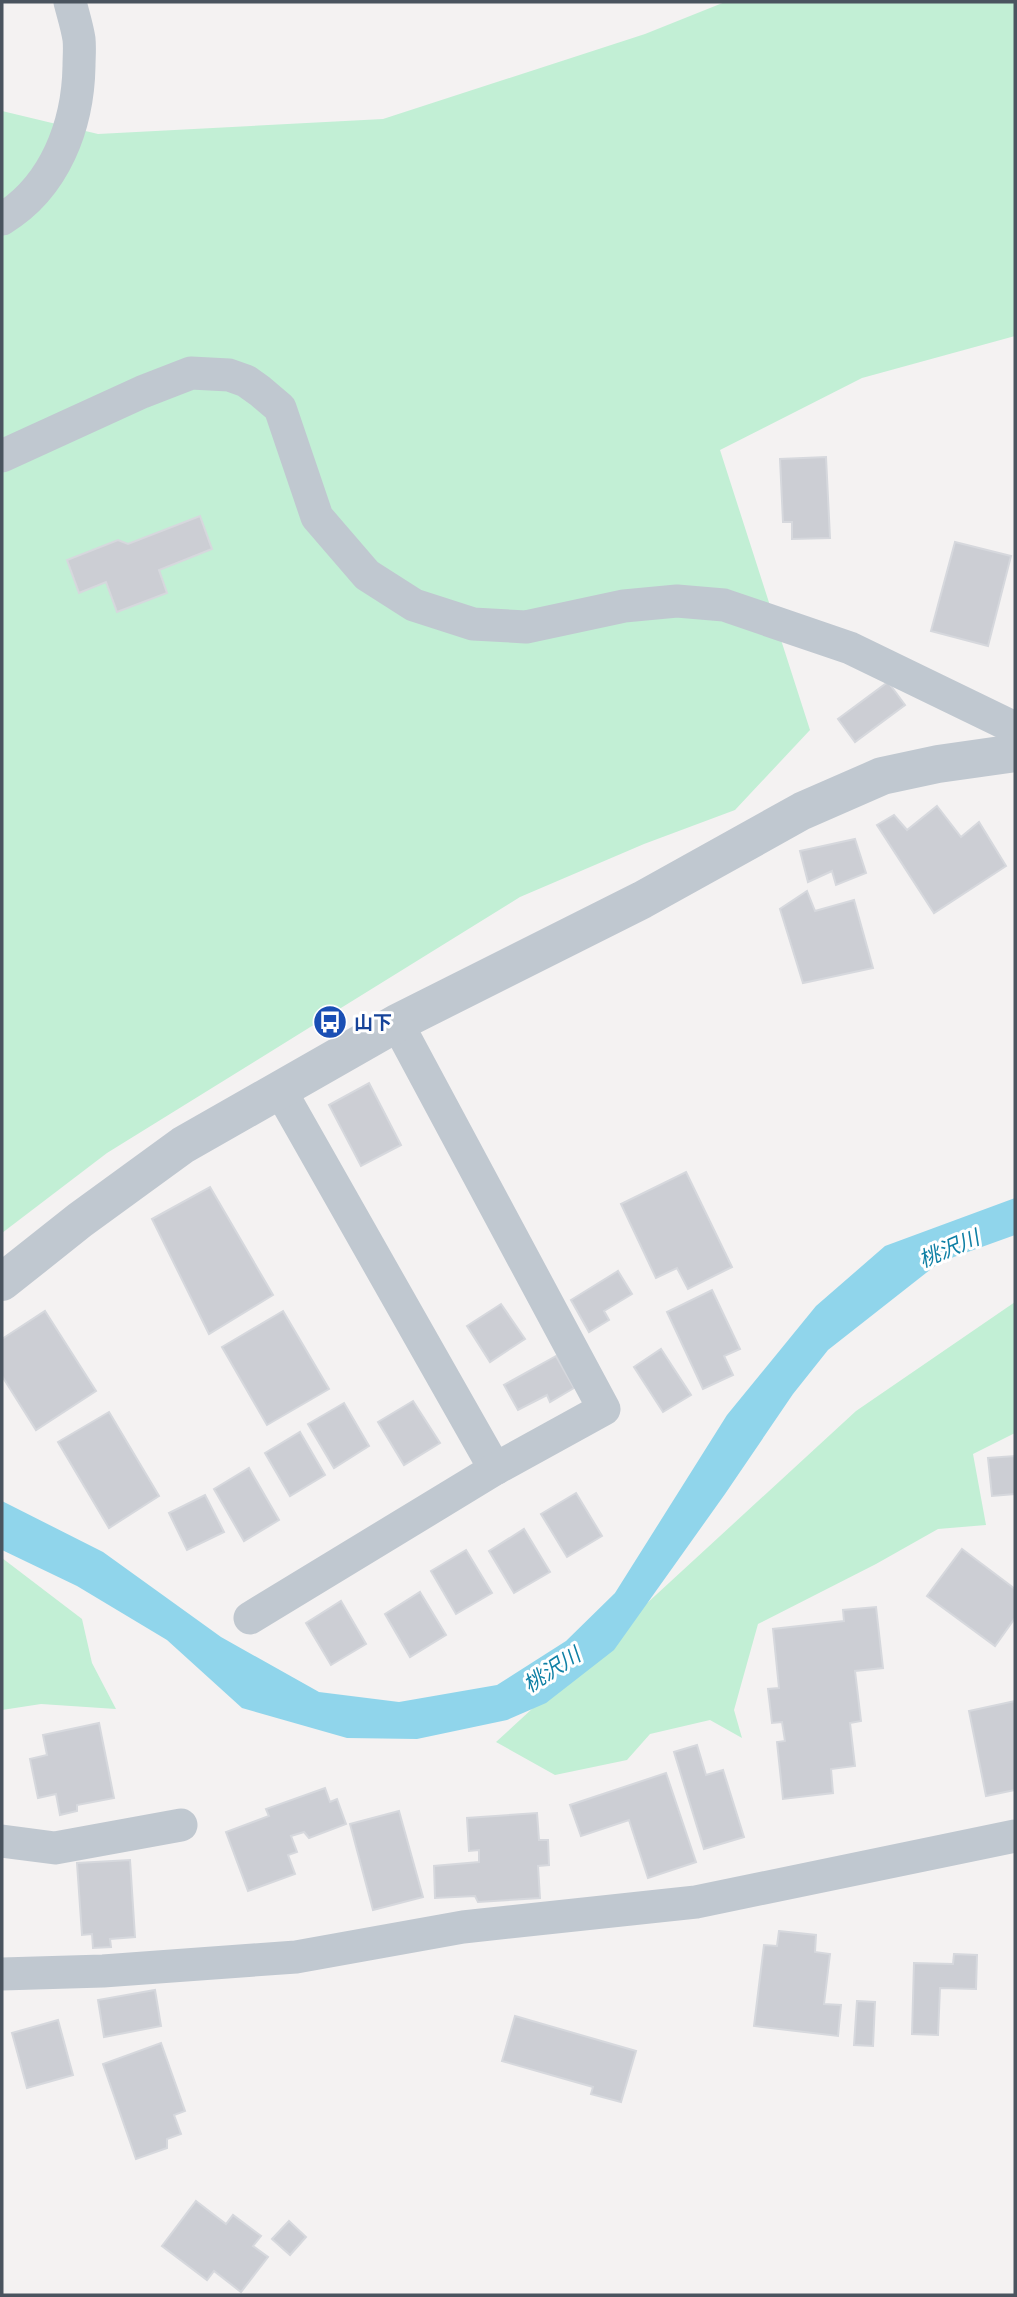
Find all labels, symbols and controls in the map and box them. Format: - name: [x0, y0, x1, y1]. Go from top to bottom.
- bus stop icon: 山下: [311, 1003, 349, 1041]
- place label: 山下: [354, 1011, 392, 1034]
- water label: 桃沢川: [915, 1225, 985, 1272]
- water label: 桃沢川: [519, 1642, 587, 1697]

